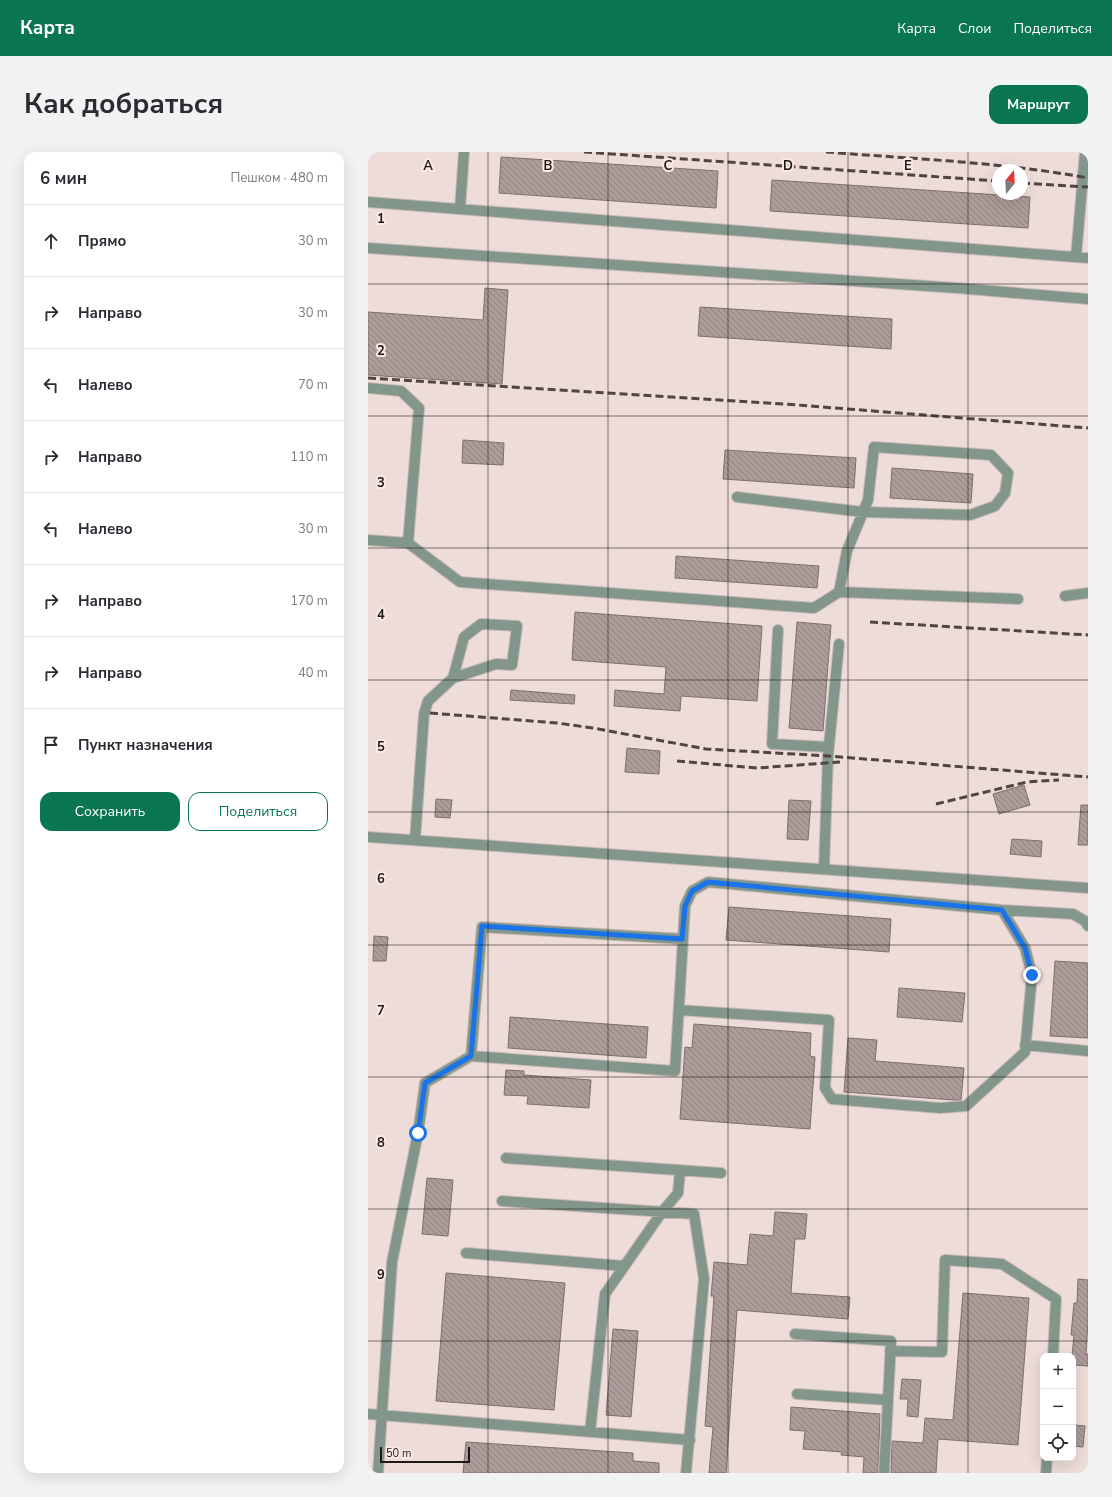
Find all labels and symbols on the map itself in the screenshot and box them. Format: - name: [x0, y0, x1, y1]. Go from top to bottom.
- text: A: [423, 157, 433, 175]
- text: B: [544, 157, 553, 175]
- text: C: [664, 157, 673, 175]
- text: D: [783, 157, 793, 175]
- text: E: [904, 157, 912, 175]
- north arrow: [992, 164, 1028, 200]
- text: 1: [377, 210, 385, 228]
- text: 2: [377, 342, 385, 360]
- text: 3: [377, 474, 385, 492]
- text: 4: [377, 606, 385, 624]
- text: 5: [377, 738, 385, 756]
- text: 6: [377, 870, 385, 888]
- route end: [1023, 966, 1041, 984]
- text: 7: [377, 1002, 385, 1020]
- route start: [409, 1124, 427, 1142]
- text: 8: [377, 1134, 385, 1152]
- text: 9: [377, 1266, 385, 1284]
- scale bar: [380, 1445, 470, 1464]

